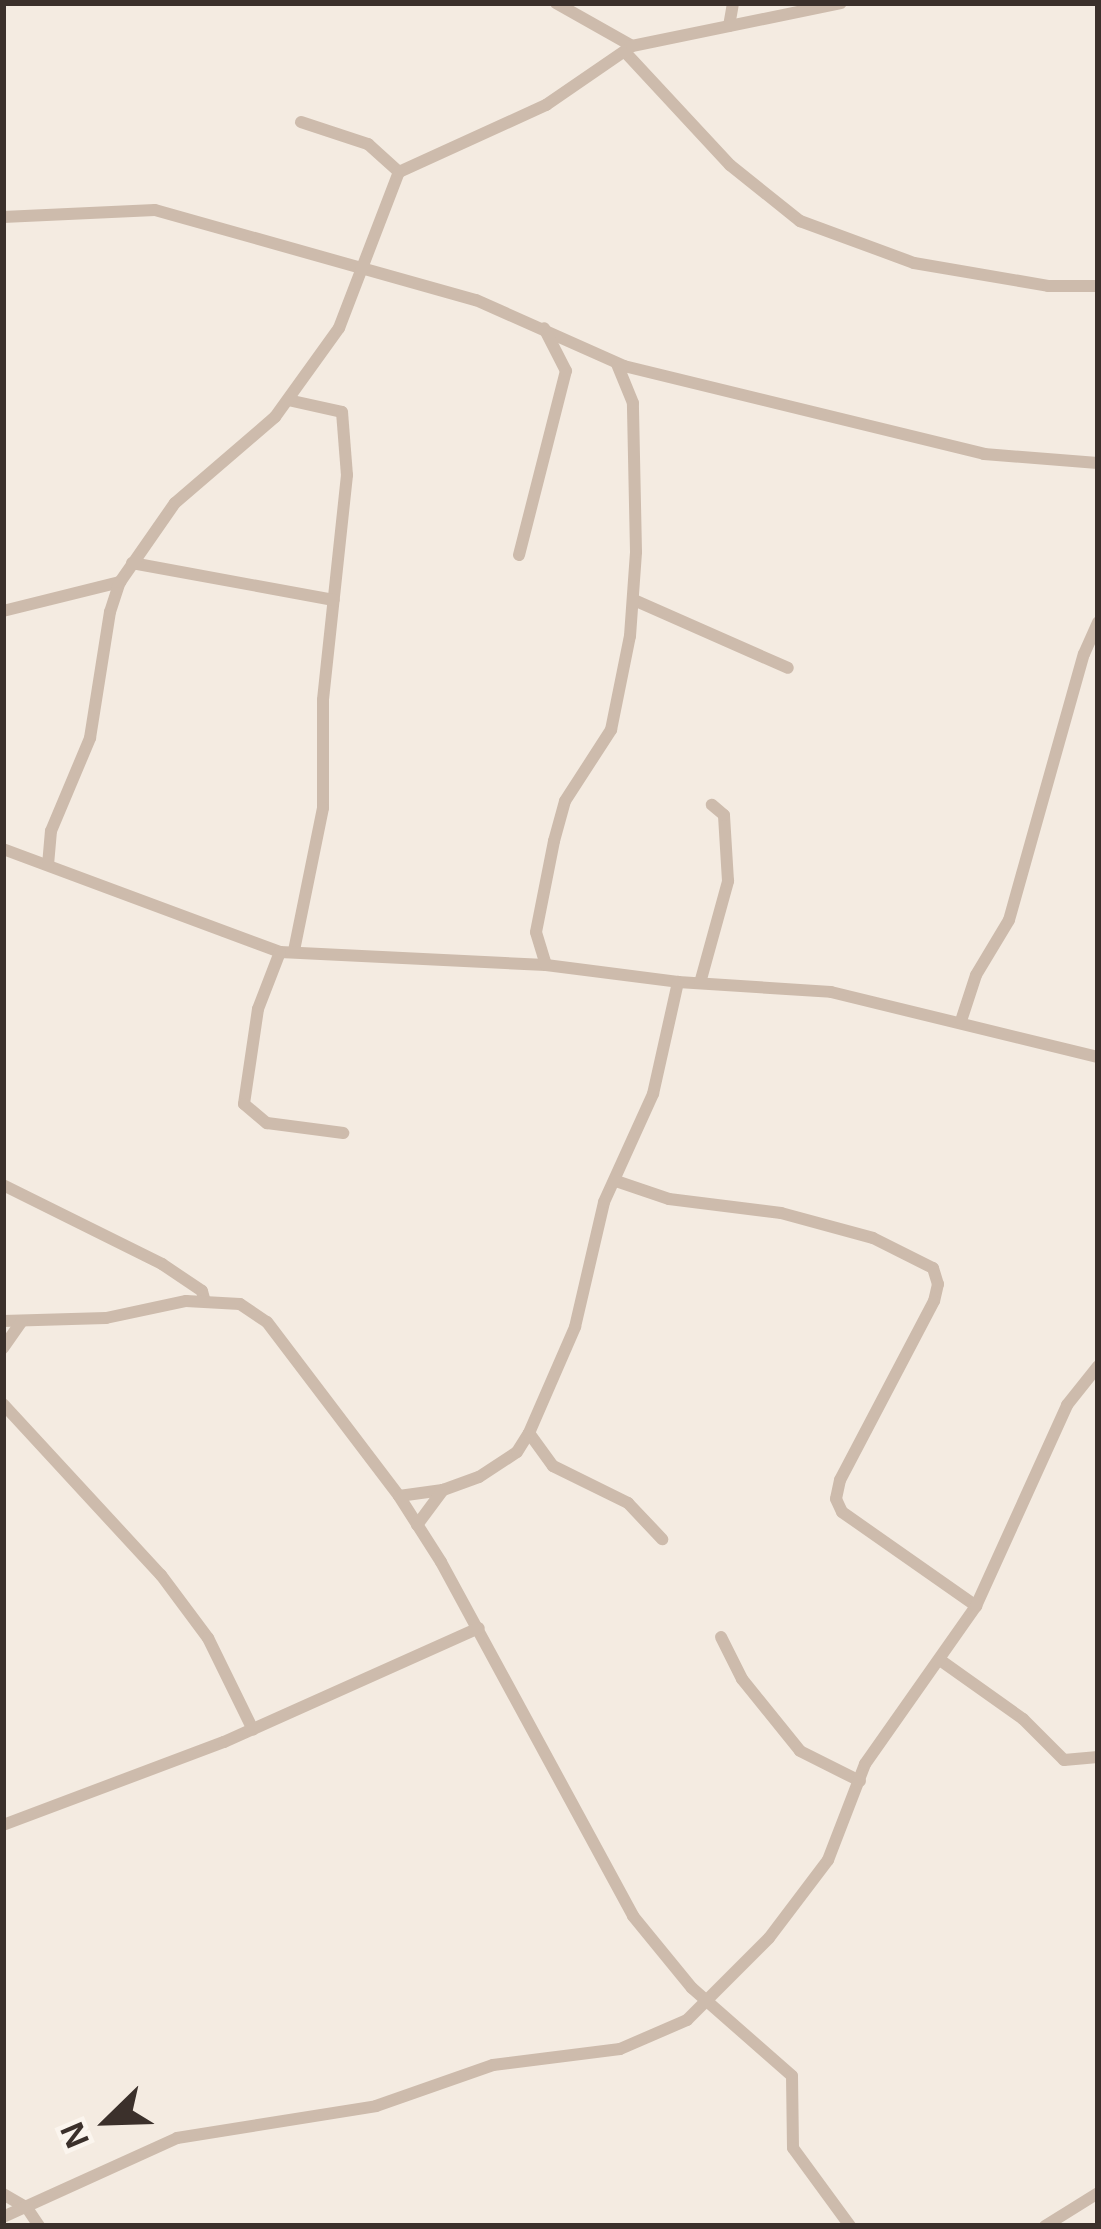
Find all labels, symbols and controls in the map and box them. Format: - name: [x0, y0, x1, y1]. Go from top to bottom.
- north arrow: [48, 2061, 168, 2181]
- text: N: [53, 2117, 96, 2153]

